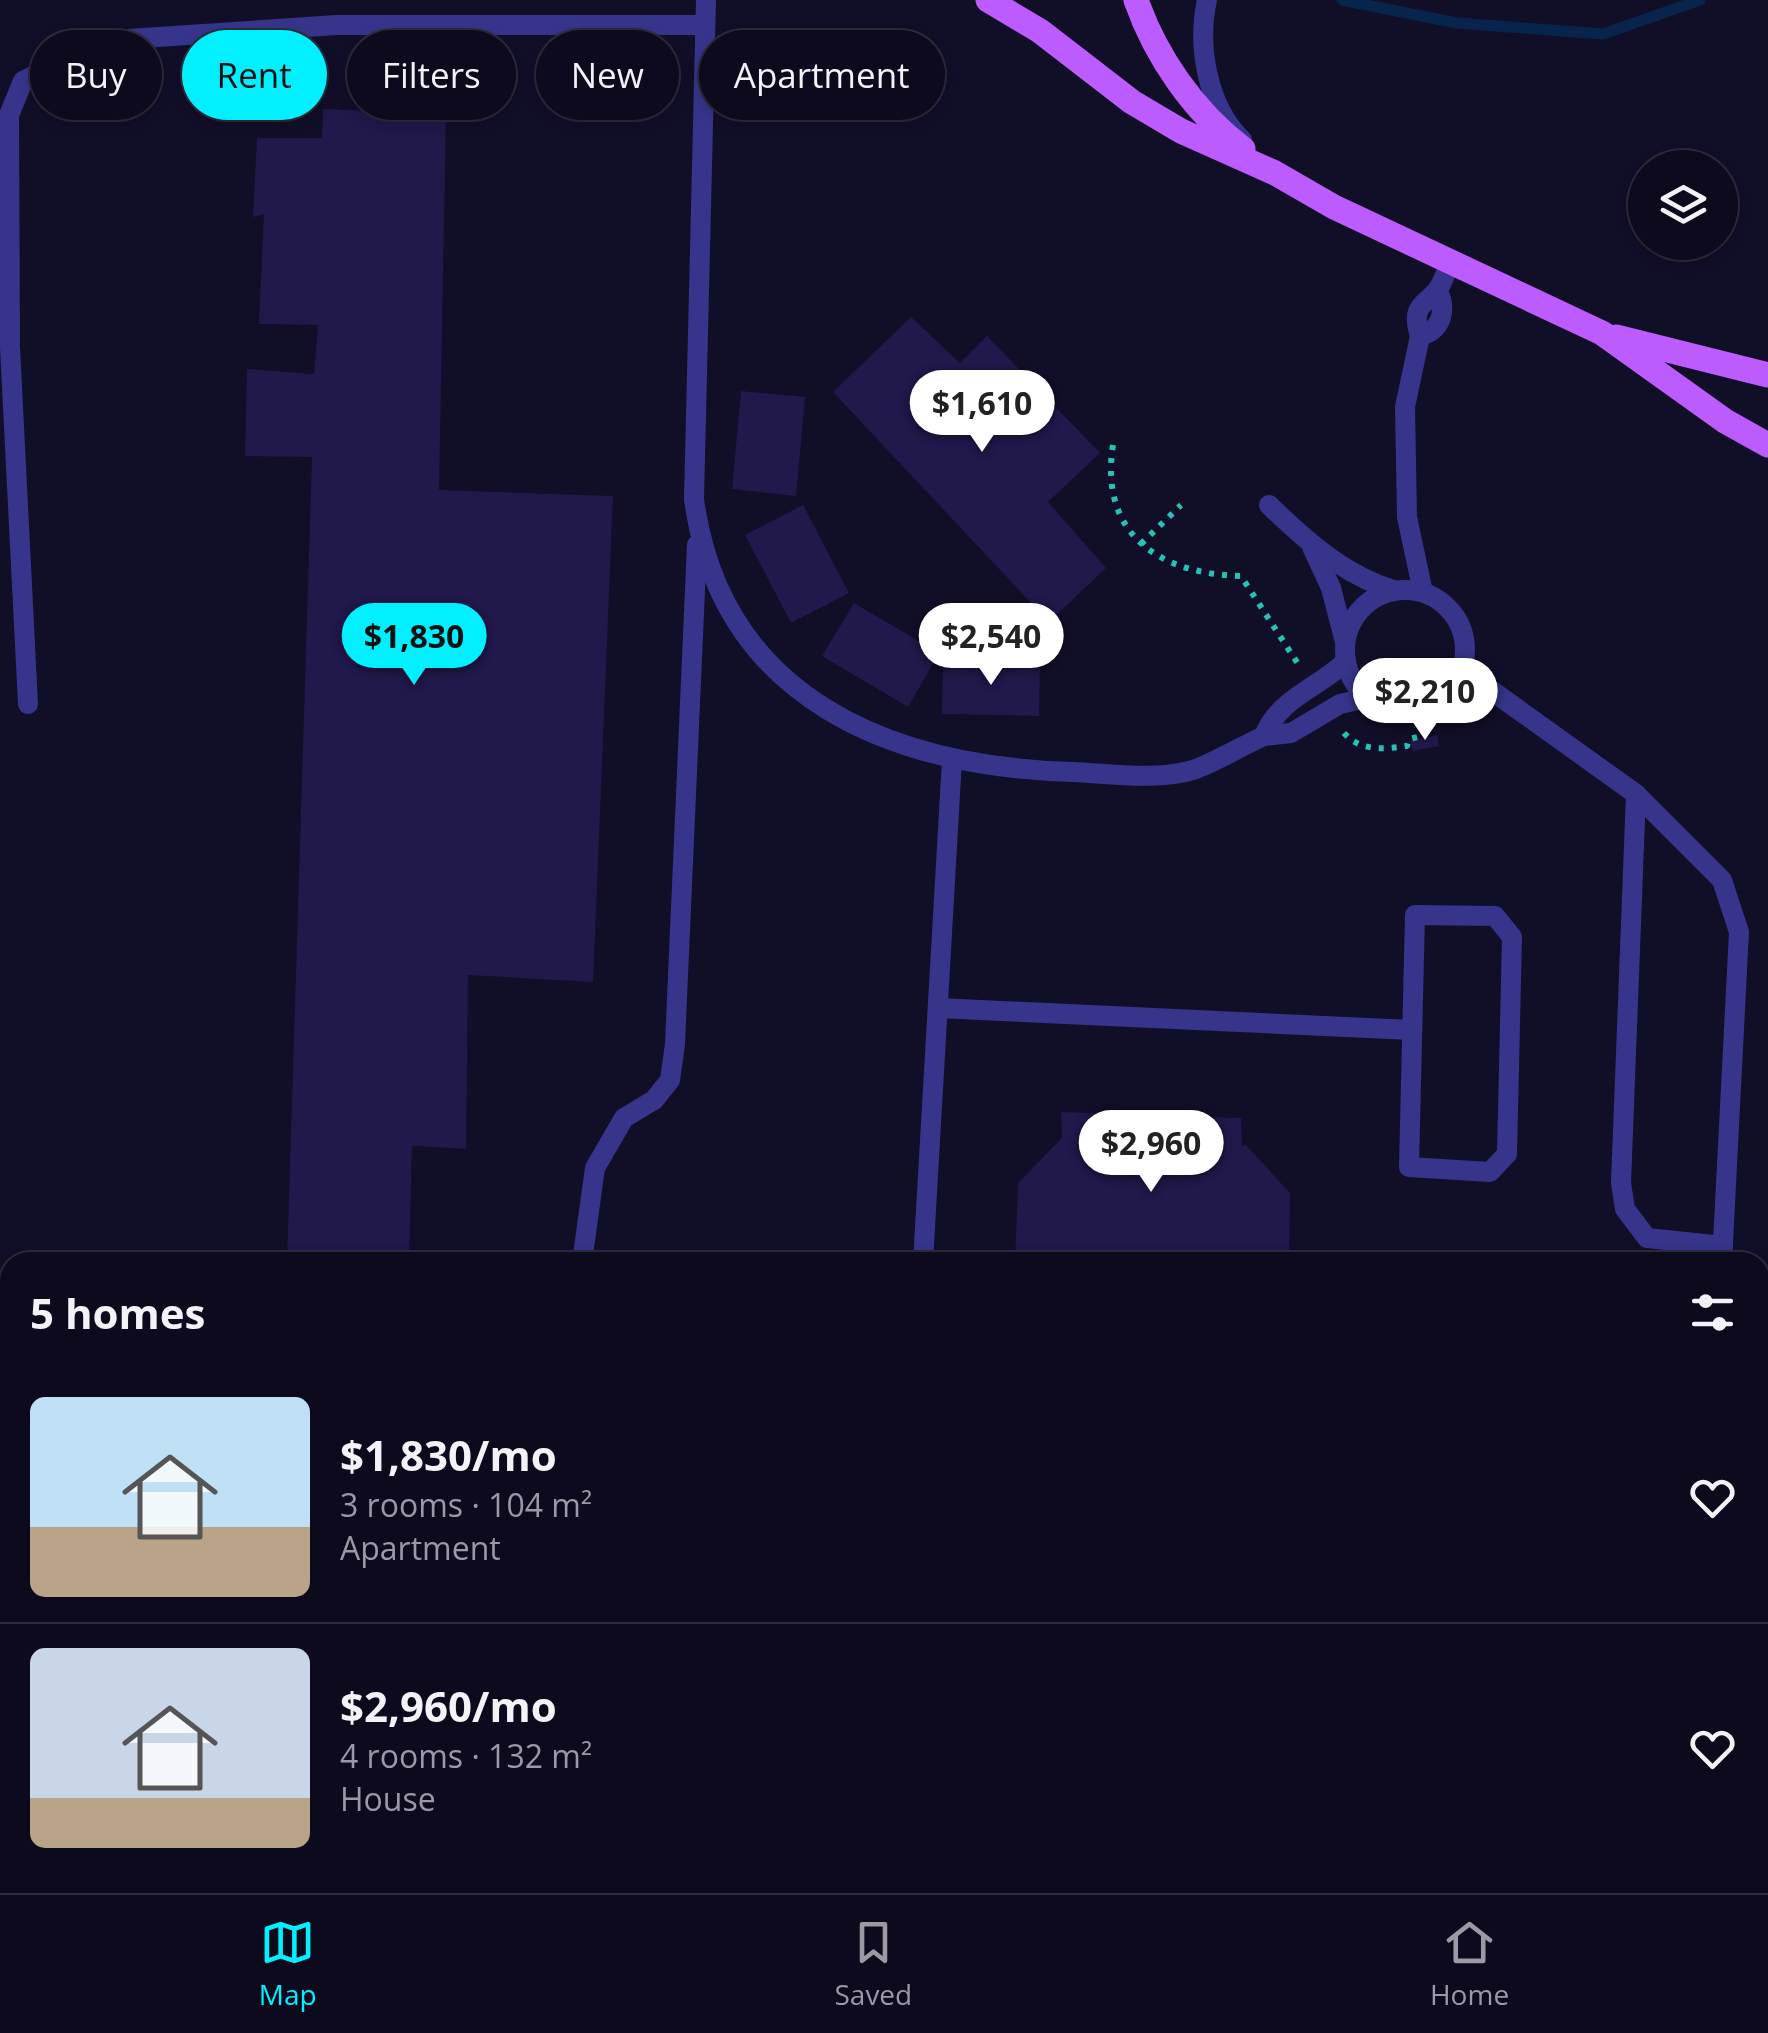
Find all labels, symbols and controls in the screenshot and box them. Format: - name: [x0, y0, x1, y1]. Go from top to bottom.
- chip: Buy: [30, 30, 162, 120]
- chip: Rent: [182, 30, 327, 120]
- chip: Filters: [347, 30, 516, 120]
- chip: New: [536, 30, 679, 120]
- chip: Apartment: [699, 30, 945, 120]
- map controls: [1628, 150, 1738, 260]
- button: layers: [1628, 150, 1738, 260]
- pin: $1,610: [901, 370, 1063, 455]
- text: $1,610: [932, 381, 1032, 424]
- pin: $1,830: [333, 603, 495, 688]
- pin: $2,540: [910, 603, 1072, 688]
- text: $1,830: [364, 614, 464, 657]
- text: $2,540: [941, 614, 1041, 657]
- pin: $2,210: [1344, 658, 1506, 743]
- text: $2,210: [1375, 669, 1475, 712]
- pin: $2,960: [1070, 1110, 1232, 1195]
- text: $2,960: [1101, 1121, 1201, 1164]
- text: 5 homes: [30, 1284, 205, 1341]
- icon: filters: [1685, 1285, 1740, 1340]
- text: $1,830/mo: [340, 1426, 557, 1483]
- icon: home: [110, 1437, 230, 1557]
- icon: heart: [1685, 1470, 1740, 1525]
- text: 3 rooms · 104 m²: [340, 1483, 592, 1526]
- text: Apartment: [340, 1526, 501, 1569]
- text: $2,960/mo: [340, 1677, 557, 1734]
- icon: home: [110, 1688, 230, 1808]
- icon: heart: [1685, 1721, 1740, 1776]
- text: 4 rooms · 132 m²: [340, 1734, 592, 1777]
- text: House: [340, 1777, 436, 1820]
- tab: Map: [259, 1915, 317, 2013]
- tab: Saved: [834, 1915, 912, 2013]
- tab: Home: [1430, 1915, 1509, 2013]

